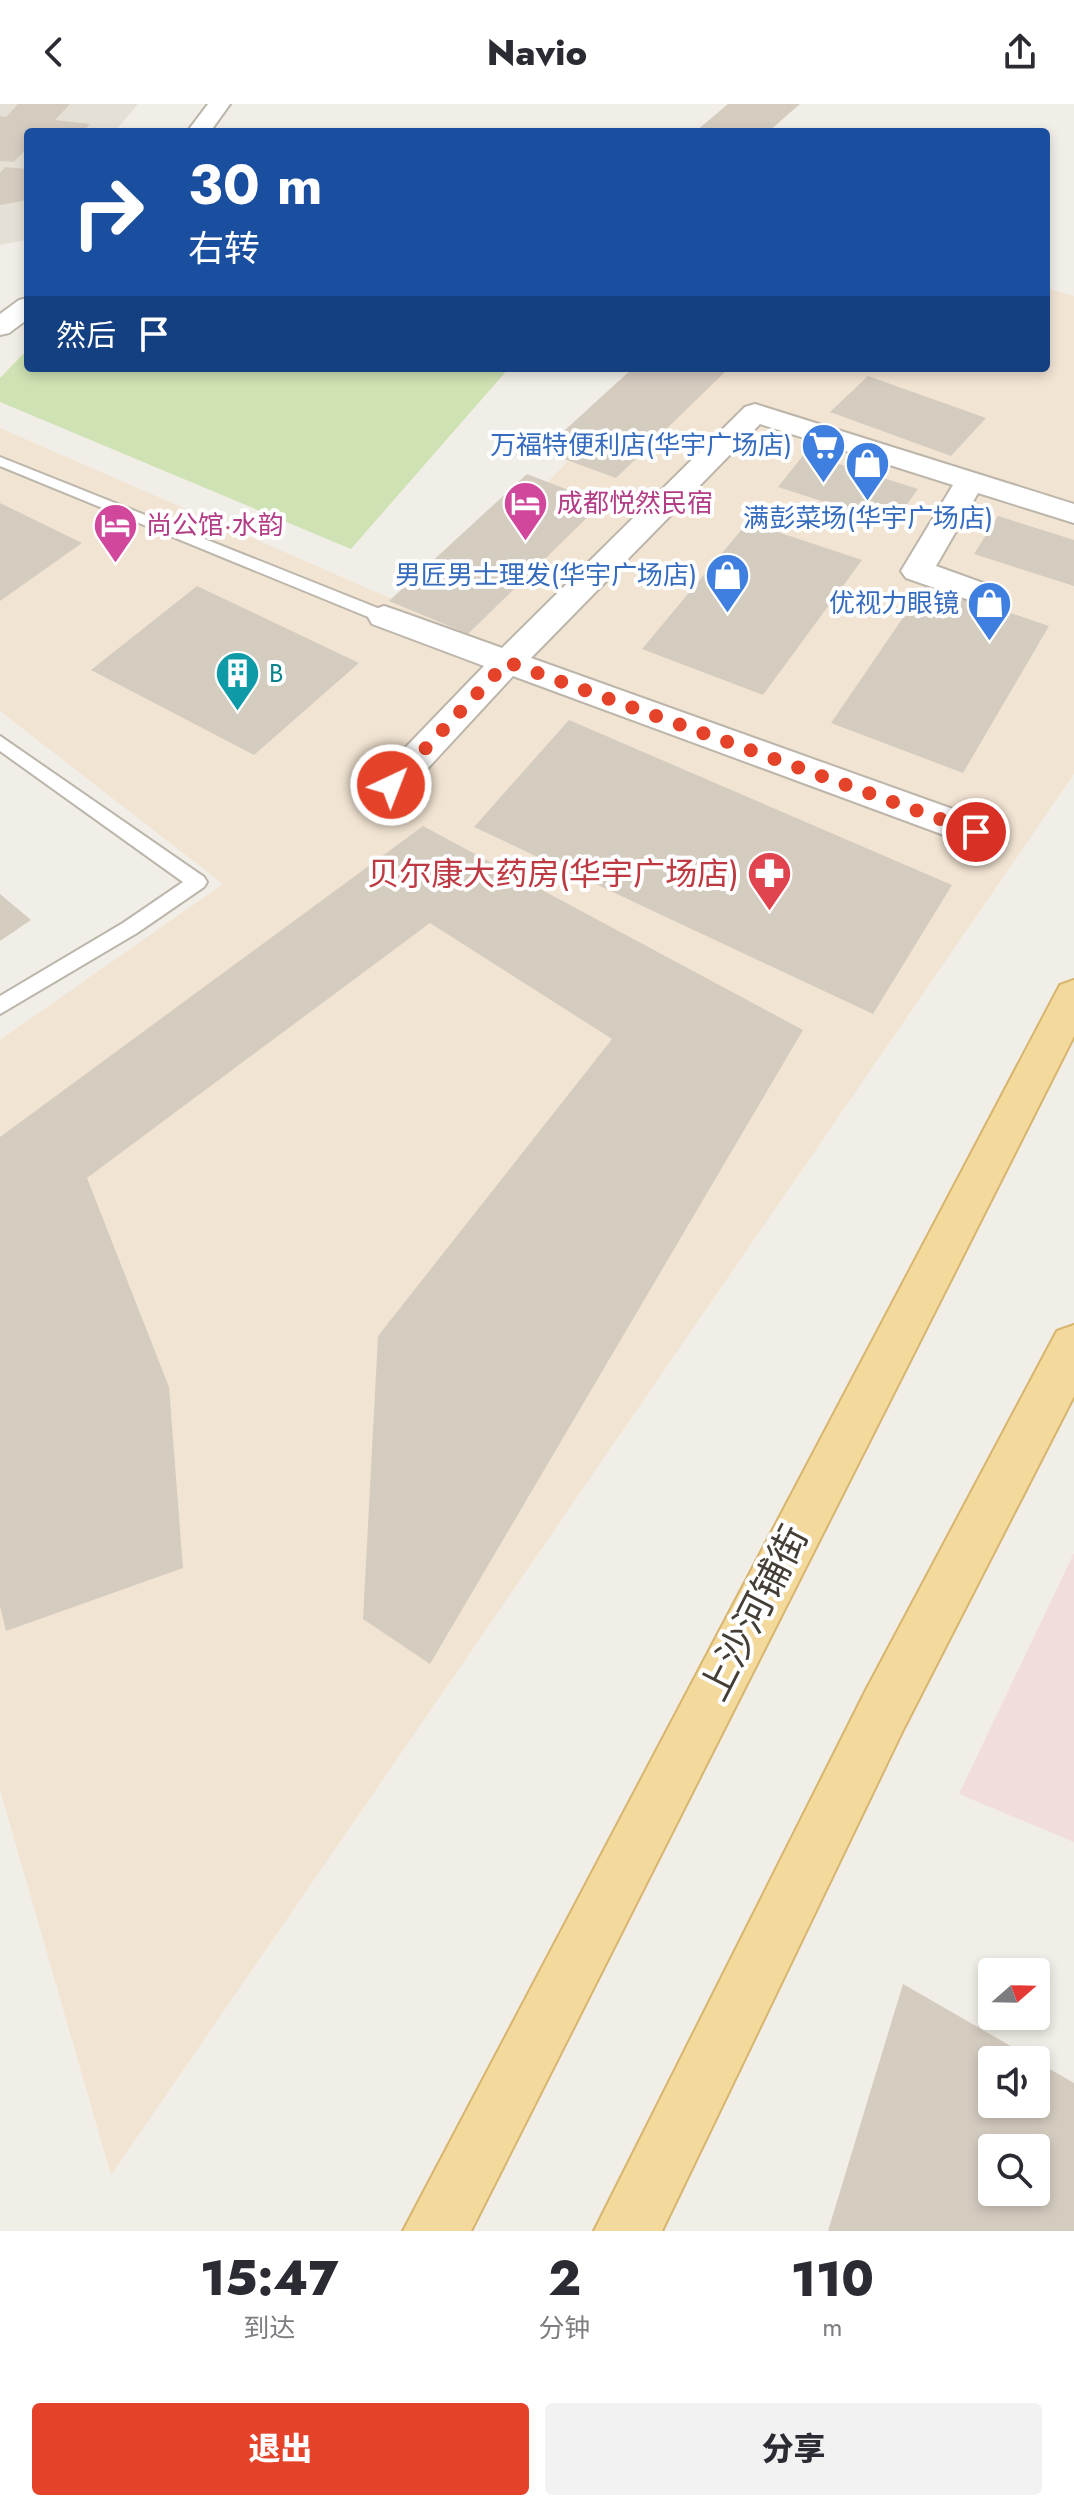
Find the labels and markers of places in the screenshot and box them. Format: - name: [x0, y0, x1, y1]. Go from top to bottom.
- supermarket icon: 万福特便利店(华宇广场店): [799, 421, 847, 484]
- place label: 万福特便利店(华宇广场店): [490, 426, 792, 464]
- shop icon: 满彭菜场(华宇广场店): [844, 439, 892, 502]
- hotel icon: 成都悦然民宿: [502, 479, 550, 542]
- place label: 成都悦然民宿: [557, 484, 713, 522]
- place label: 满彭菜场(华宇广场店): [743, 499, 993, 537]
- hotel icon: 尚公馆·水韵: [91, 501, 139, 564]
- place label: 尚公馆·水韵: [146, 506, 284, 544]
- shop icon: 男匠男士理发(华宇广场店): [704, 551, 752, 614]
- place label: 男匠男士理发(华宇广场店): [395, 556, 697, 594]
- shop icon: 优视力眼镜: [966, 579, 1014, 642]
- place label: 优视力眼镜: [829, 584, 959, 622]
- building icon: B: [214, 649, 262, 712]
- place label: B: [269, 654, 284, 692]
- pin: [942, 798, 1010, 866]
- pharmacy icon: 贝尔康大药房(华宇广场店): [746, 850, 794, 913]
- place label: 贝尔康大药房(华宇广场店): [367, 851, 739, 897]

